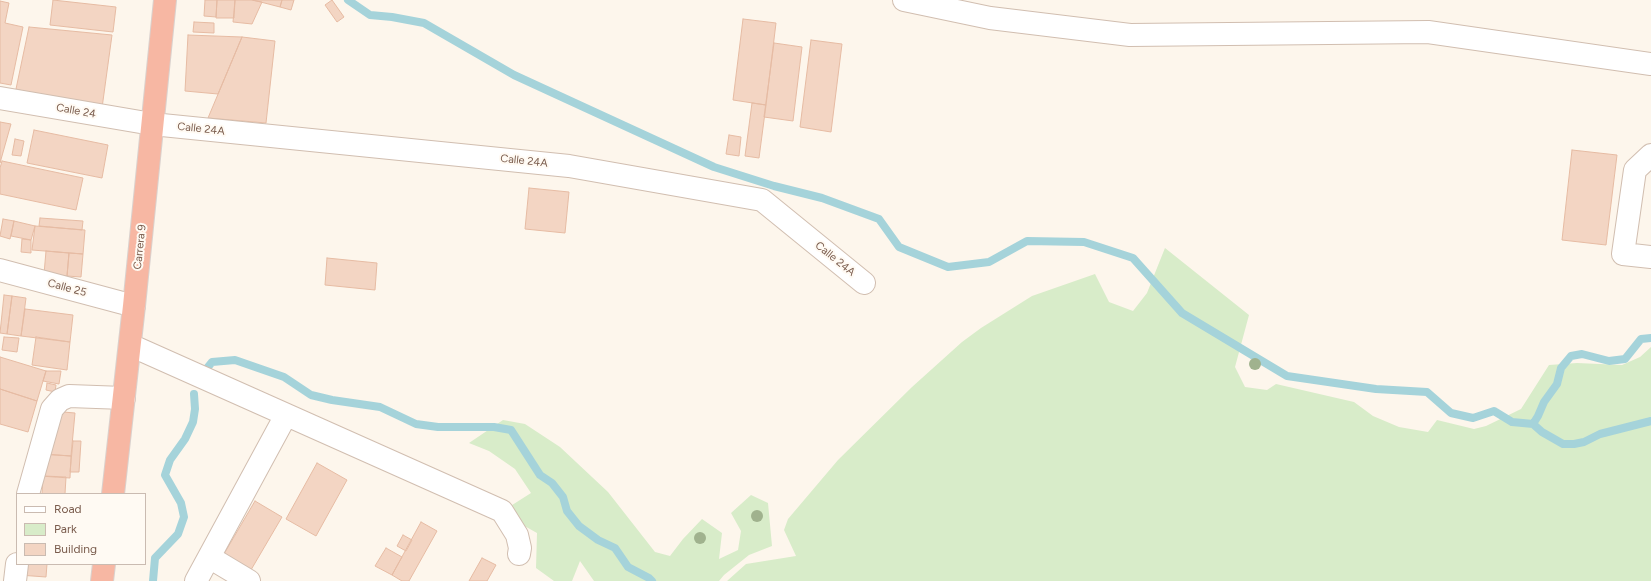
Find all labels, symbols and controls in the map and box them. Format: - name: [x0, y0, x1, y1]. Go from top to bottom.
- street label: Calle 24: [55, 101, 97, 121]
- street label: Calle 24A: [177, 120, 225, 138]
- street label: Calle 24A: [500, 152, 548, 170]
- street label: Carrera 9: [131, 224, 149, 270]
- street label: Calle 24A: [812, 239, 858, 279]
- street label: Calle 25: [46, 277, 88, 299]
- legend: [16, 493, 146, 565]
- text: Road: [54, 502, 82, 516]
- text: Park: [54, 522, 77, 536]
- text: Building: [54, 542, 97, 556]

